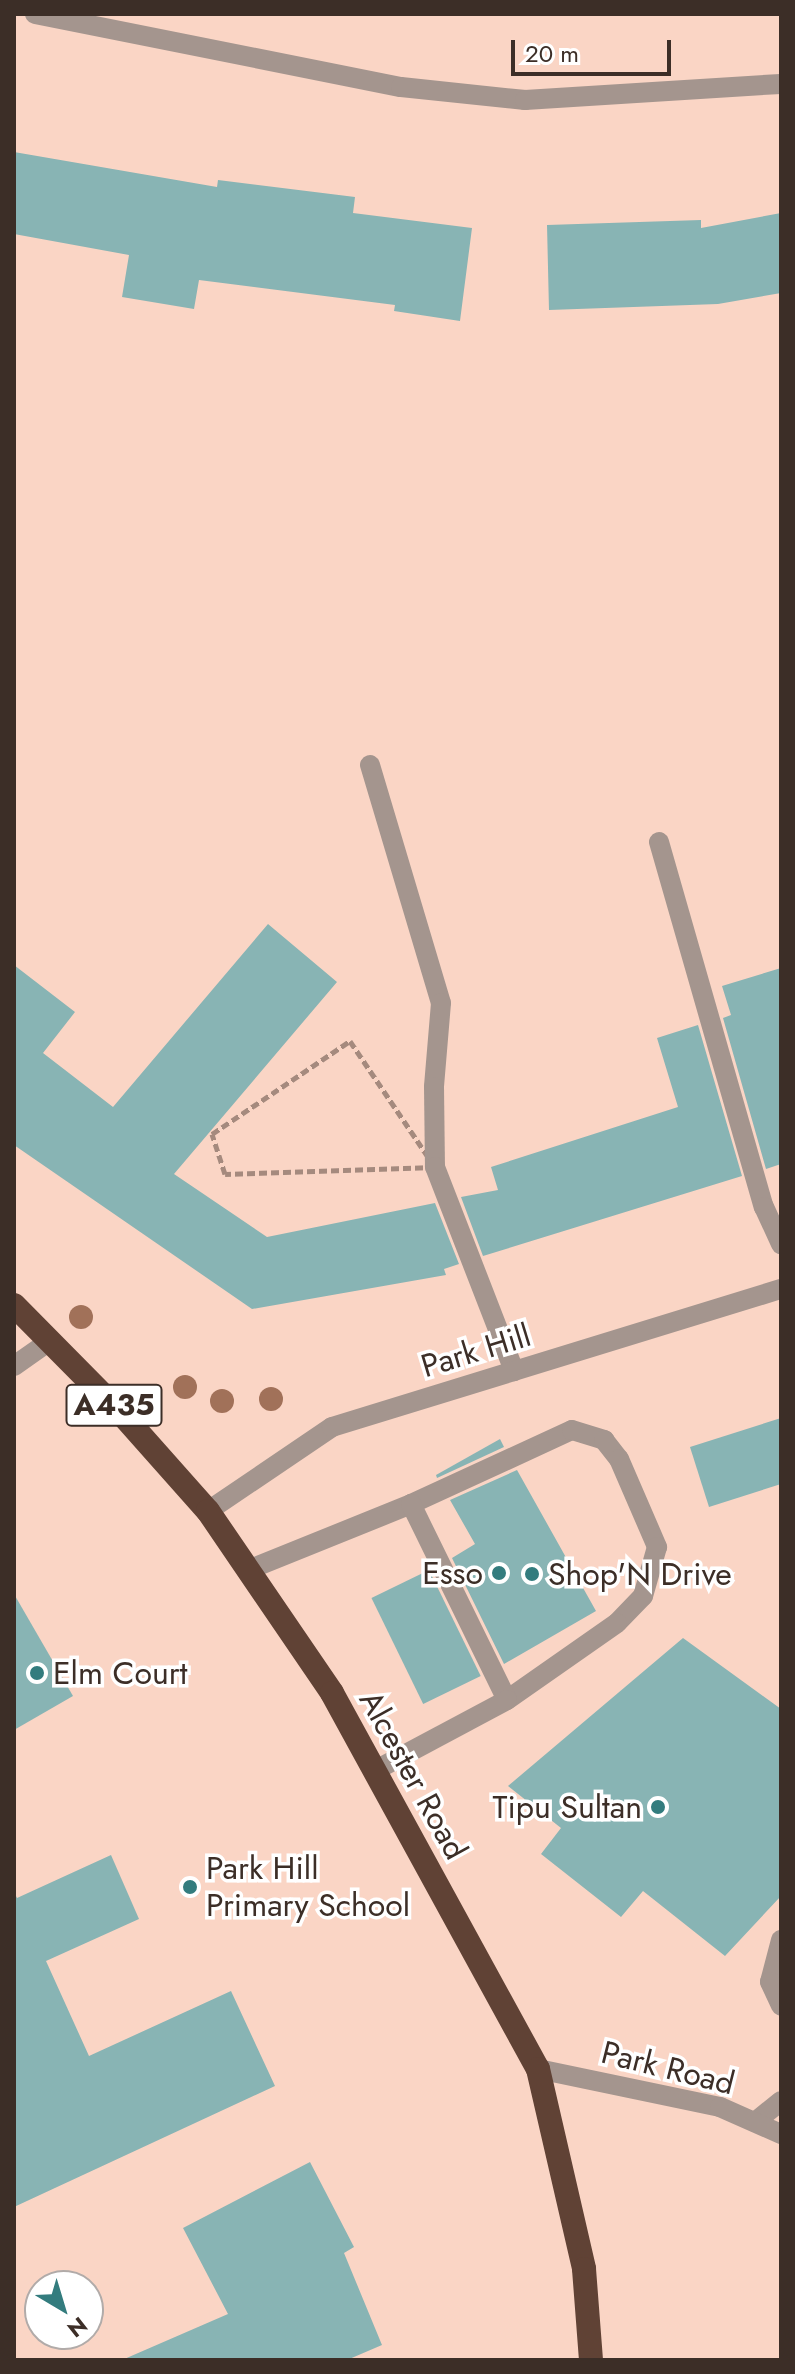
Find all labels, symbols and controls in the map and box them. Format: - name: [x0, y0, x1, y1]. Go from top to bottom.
- scale bar: [515, 24, 675, 74]
- text: 20 m: [525, 36, 579, 71]
- street label: Park Hill: [417, 1316, 535, 1386]
- road number: A435: [64, 1379, 164, 1431]
- place label: Esso: [422, 1554, 483, 1592]
- place label: Shop'N Drive: [548, 1555, 732, 1593]
- marker: Esso: [490, 1564, 508, 1582]
- marker: Shop'N Drive: [523, 1565, 541, 1583]
- place label: Elm Court: [53, 1654, 187, 1692]
- marker: Elm Court: [28, 1664, 46, 1682]
- street label: Alcester Road: [351, 1684, 475, 1866]
- place label: Tipu Sultan: [493, 1788, 642, 1826]
- marker: Tipu Sultan: [649, 1798, 667, 1816]
- place label: Park Hill Primary School: [206, 1850, 410, 1925]
- marker: Park Hill Primary School: [181, 1878, 199, 1896]
- street label: Park Road: [598, 2033, 738, 2103]
- north arrow: [24, 2270, 104, 2350]
- text: N: [61, 2309, 94, 2345]

